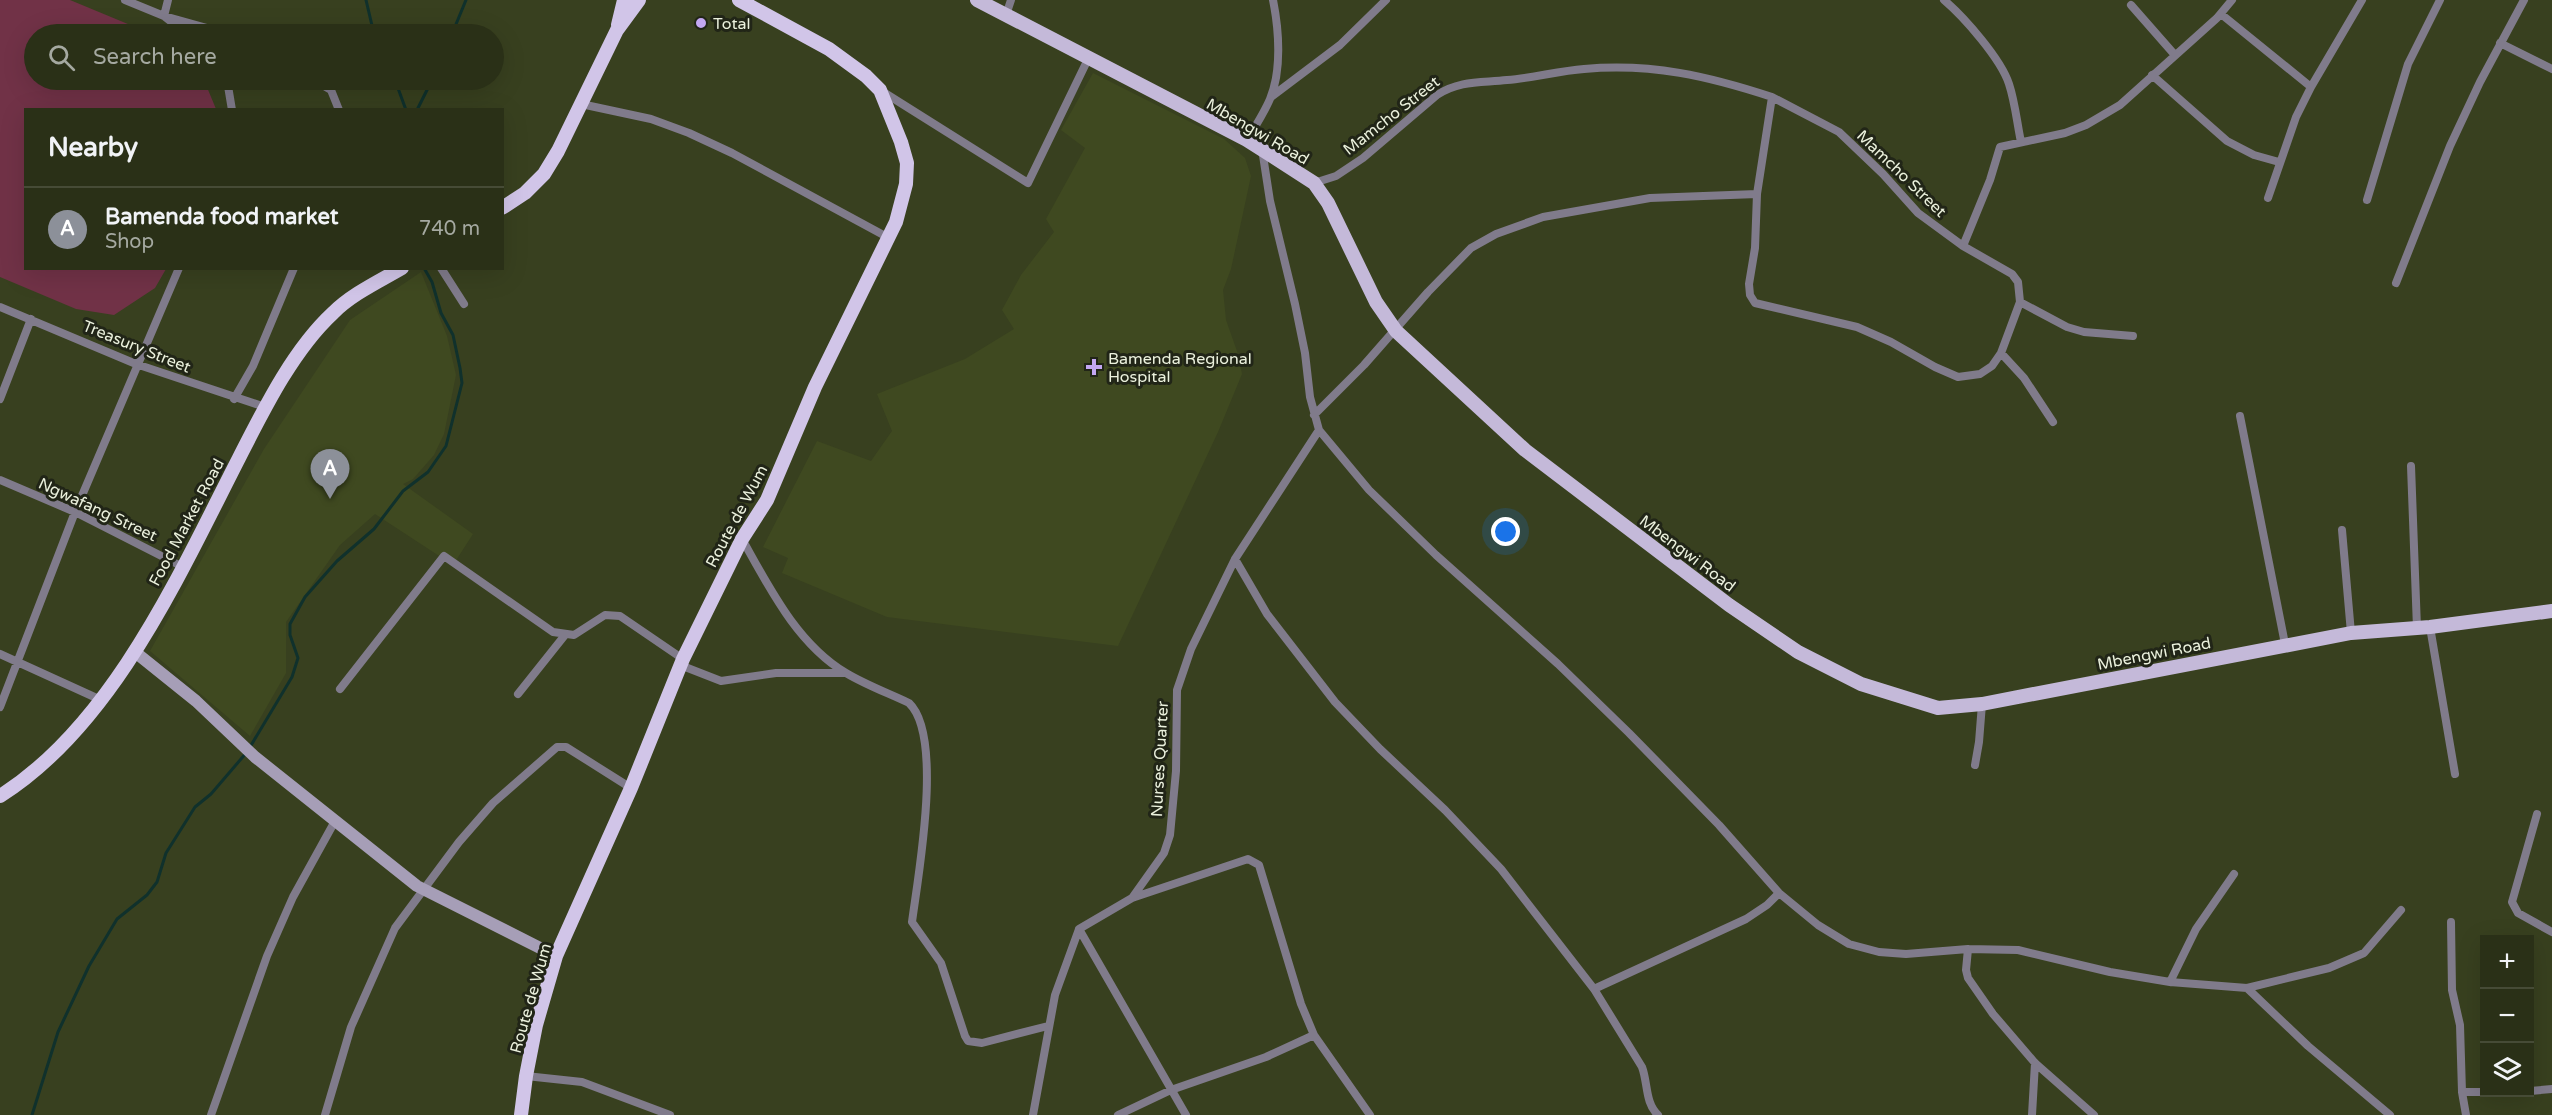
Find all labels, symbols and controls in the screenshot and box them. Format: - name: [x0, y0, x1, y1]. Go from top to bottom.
- place label: Total: [713, 14, 750, 34]
- marker: Total: [694, 16, 708, 30]
- search box: [24, 24, 504, 90]
- icon: search: [45, 41, 78, 74]
- text: Search here: [93, 44, 217, 70]
- street label: Mamcho Street: [1339, 72, 1444, 160]
- street label: Mbengwi Road: [1203, 94, 1312, 169]
- street label: Mamcho Street: [1852, 126, 1950, 222]
- text: Nearby: [48, 132, 138, 163]
- text: Bamenda food market: [105, 204, 338, 230]
- text: A: [60, 217, 75, 241]
- text: 740 m: [419, 217, 480, 241]
- text: Shop: [105, 230, 154, 254]
- street label: Treasury Street: [80, 316, 194, 378]
- place label: Bamenda Regional Hospital: [1108, 349, 1252, 387]
- marker: Bamenda Regional Hospital: [1085, 358, 1103, 376]
- pin: A: [310, 450, 350, 499]
- street label: Food Market Road: [145, 455, 229, 590]
- street label: Route de Wum: [701, 462, 772, 571]
- street label: Ngwafang Street: [35, 474, 160, 546]
- street label: Mbengwi Road: [1635, 511, 1739, 596]
- your location: [1491, 517, 1520, 546]
- street label: Mbengwi Road: [2096, 633, 2213, 675]
- street label: Nurses Quarter: [1147, 700, 1173, 818]
- map controls: [2480, 935, 2534, 1097]
- button: +: [2480, 935, 2534, 989]
- street label: Route de Wum: [506, 941, 556, 1056]
- button: −: [2480, 989, 2534, 1043]
- button: layers: [2480, 1043, 2534, 1097]

